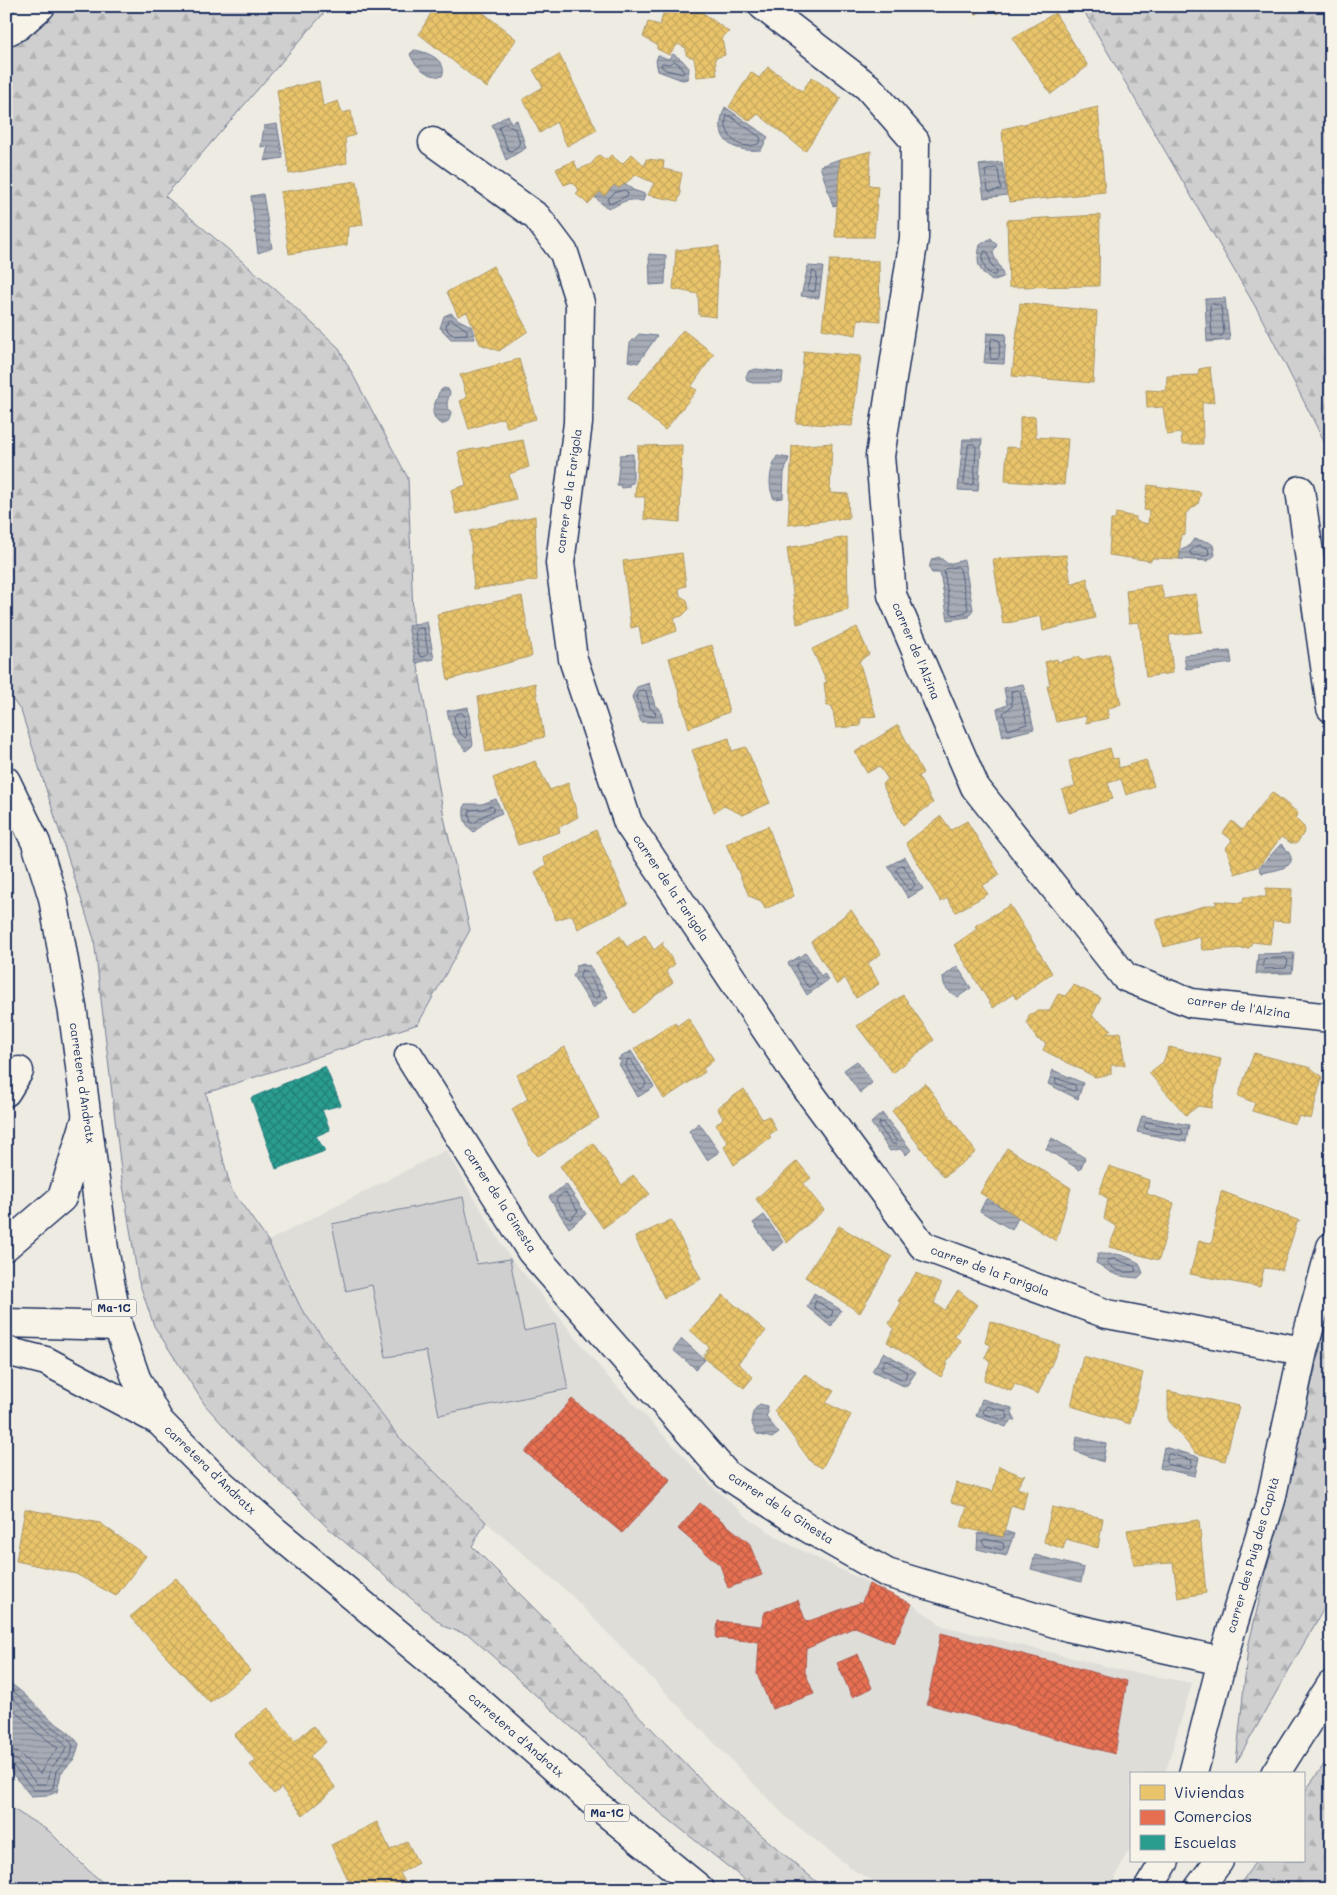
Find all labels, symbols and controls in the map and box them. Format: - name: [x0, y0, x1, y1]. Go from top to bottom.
- street label: carrer de la Farigola: [551, 428, 585, 554]
- street label: carrer de l'Alzina: [889, 600, 945, 702]
- street label: carrer de la Farigola: [630, 831, 714, 944]
- street label: carrer de l'Alzina: [1186, 991, 1292, 1021]
- street label: carretera d'Andratx: [67, 1021, 99, 1144]
- street label: carrer de la Ginesta: [461, 1144, 541, 1255]
- street label: carrer de la Farigola: [929, 1241, 1052, 1299]
- road number: Ma-1C: [92, 1300, 136, 1316]
- street label: carretera d'Andratx: [161, 1421, 260, 1517]
- street label: carrer de la Ginesta: [726, 1467, 837, 1547]
- street label: carrer des Puig des Capità: [1222, 1475, 1282, 1635]
- street label: carretera d'Andratx: [465, 1688, 568, 1780]
- legend: [1130, 1772, 1304, 1862]
- text: Viviendas: [1174, 1782, 1245, 1802]
- road number: Ma-1C: [584, 1805, 630, 1822]
- text: Comercios: [1174, 1806, 1252, 1826]
- text: Escuelas: [1174, 1832, 1237, 1852]

